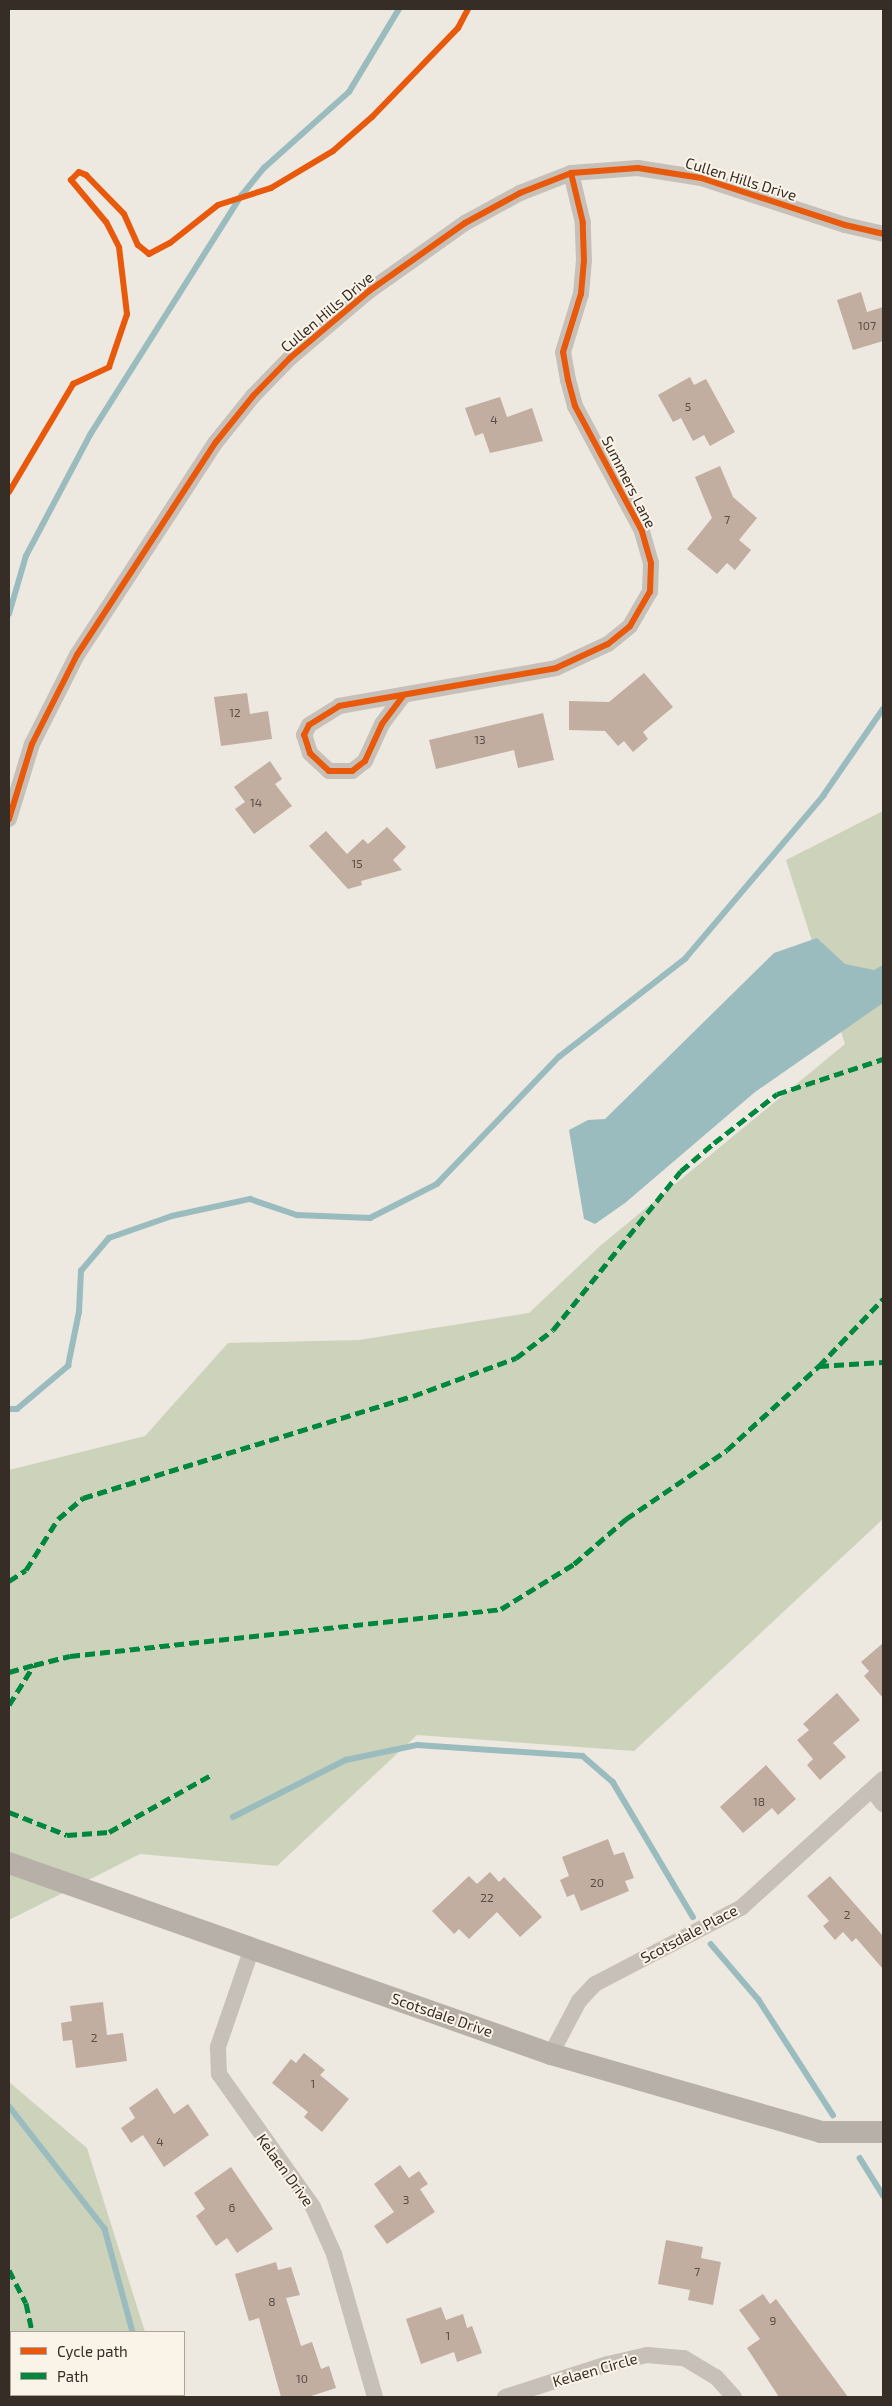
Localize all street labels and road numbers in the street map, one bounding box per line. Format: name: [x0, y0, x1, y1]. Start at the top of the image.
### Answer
street label: Cullen Hills Drive: [683, 154, 799, 204]
street label: Cullen Hills Drive: [277, 268, 377, 356]
street label: Summers Lane: [598, 433, 660, 531]
street label: Scotsdale Place: [638, 1901, 740, 1967]
street label: Scotsdale Drive: [389, 1989, 495, 2041]
street label: Kelaen Drive: [253, 2130, 317, 2210]
street label: Kelaen Circle: [550, 2349, 640, 2391]

